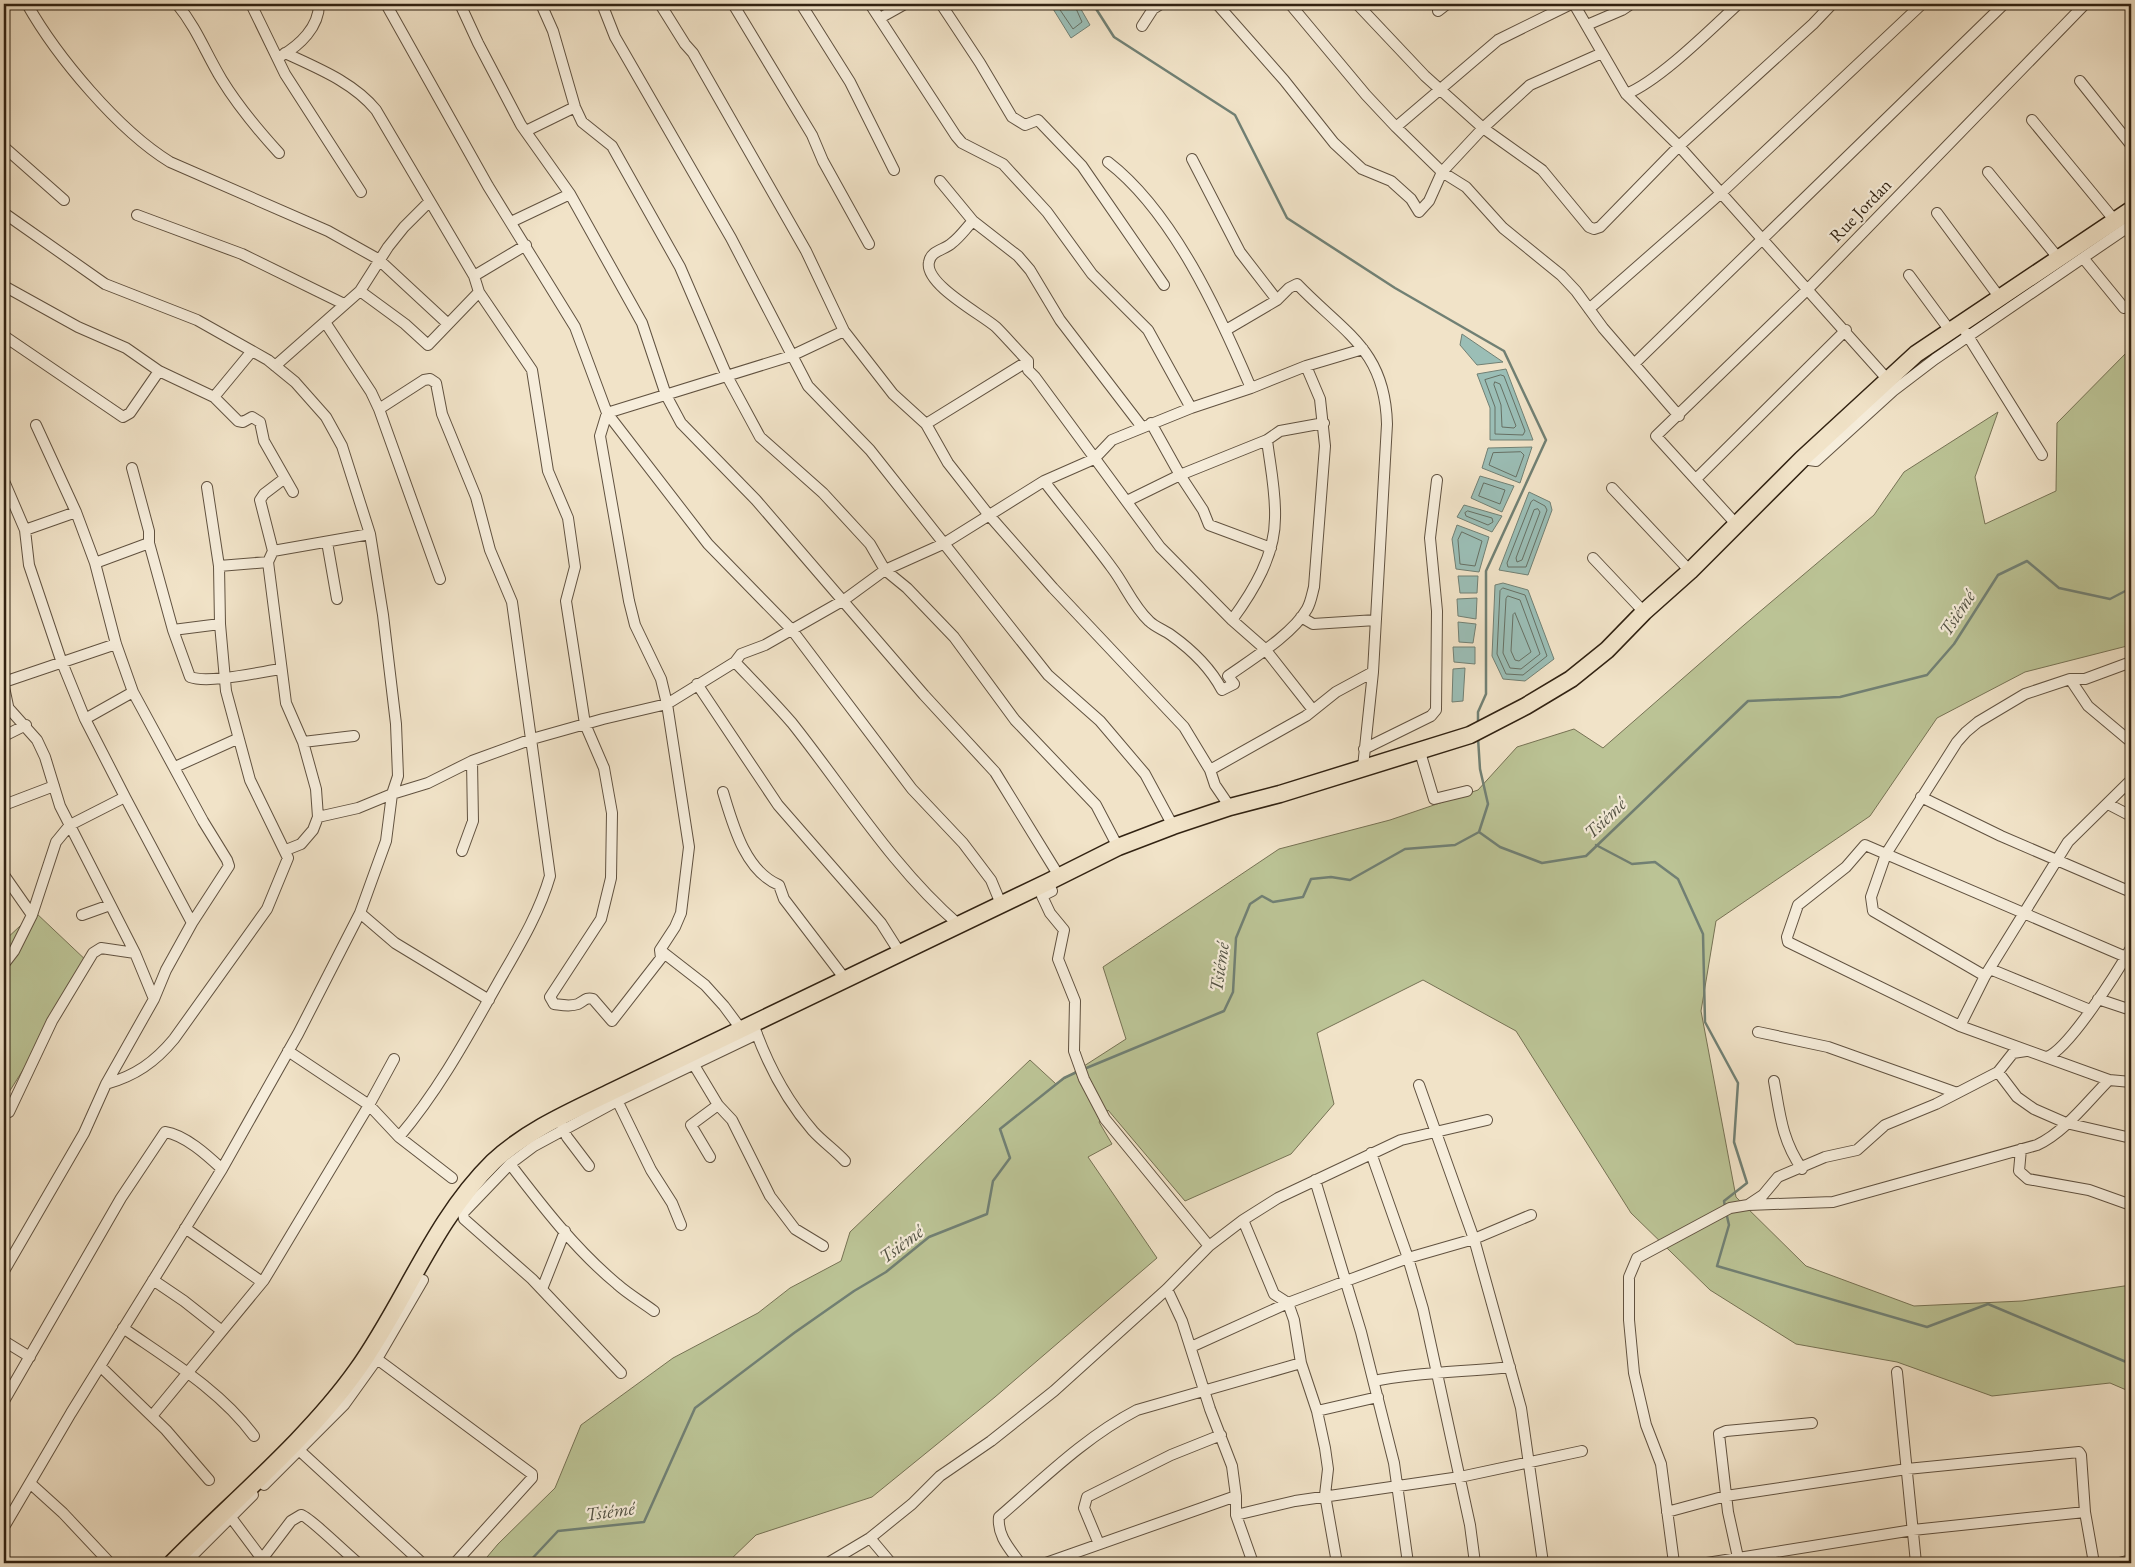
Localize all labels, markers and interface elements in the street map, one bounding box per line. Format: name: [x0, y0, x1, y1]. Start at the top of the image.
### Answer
street label: Rue Jordan: [1824, 173, 1896, 247]
water label: Tsiémé: [1933, 584, 1982, 641]
water label: Tsiémé: [1579, 791, 1633, 844]
water label: Tsiémé: [1203, 939, 1235, 993]
water label: Tsiémé: [874, 1218, 929, 1269]
water label: Tsiémé: [584, 1495, 638, 1527]

